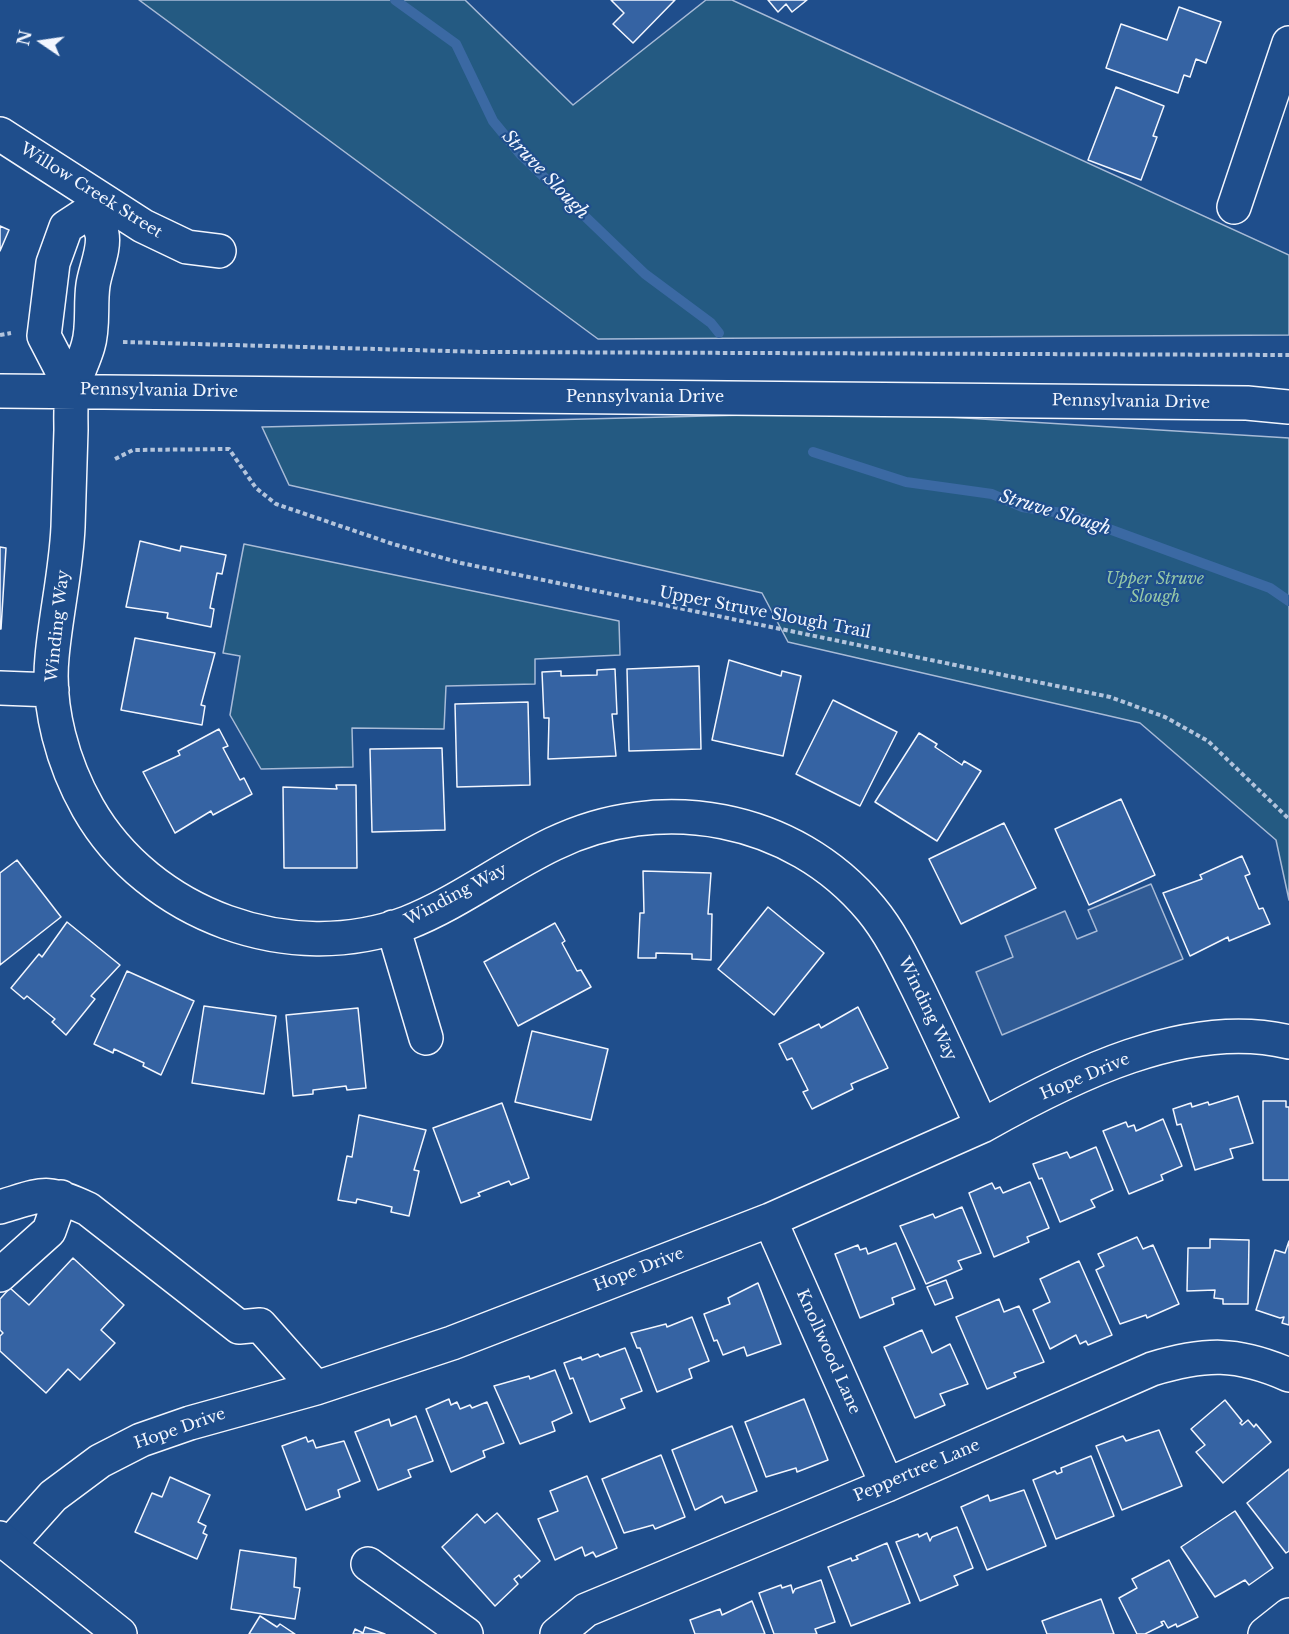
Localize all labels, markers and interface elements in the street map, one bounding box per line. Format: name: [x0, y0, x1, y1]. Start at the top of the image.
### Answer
north arrow: [12, 12, 72, 72]
text: N: [13, 28, 36, 48]
water label: Struve Slough: [497, 126, 593, 224]
street label: Willow Creek Street: [16, 139, 166, 243]
street label: Pennsylvania Drive: [80, 380, 238, 402]
street label: Pennsylvania Drive: [566, 387, 724, 407]
street label: Pennsylvania Drive: [1052, 391, 1210, 413]
water label: Struve Slough: [996, 486, 1114, 540]
street label: Winding Way: [43, 569, 73, 683]
park label: Upper Struve Slough: [1106, 569, 1204, 607]
street label: Upper Struve Slough Trail: [658, 583, 872, 643]
street label: Winding Way: [402, 860, 510, 930]
street label: Winding Way: [894, 954, 960, 1064]
street label: Hope Drive: [1037, 1050, 1133, 1104]
street label: Hope Drive: [591, 1244, 687, 1296]
street label: Knollwood Lane: [792, 1287, 864, 1417]
street label: Hope Drive: [132, 1404, 228, 1454]
street label: Peppertree Lane: [851, 1436, 983, 1506]

